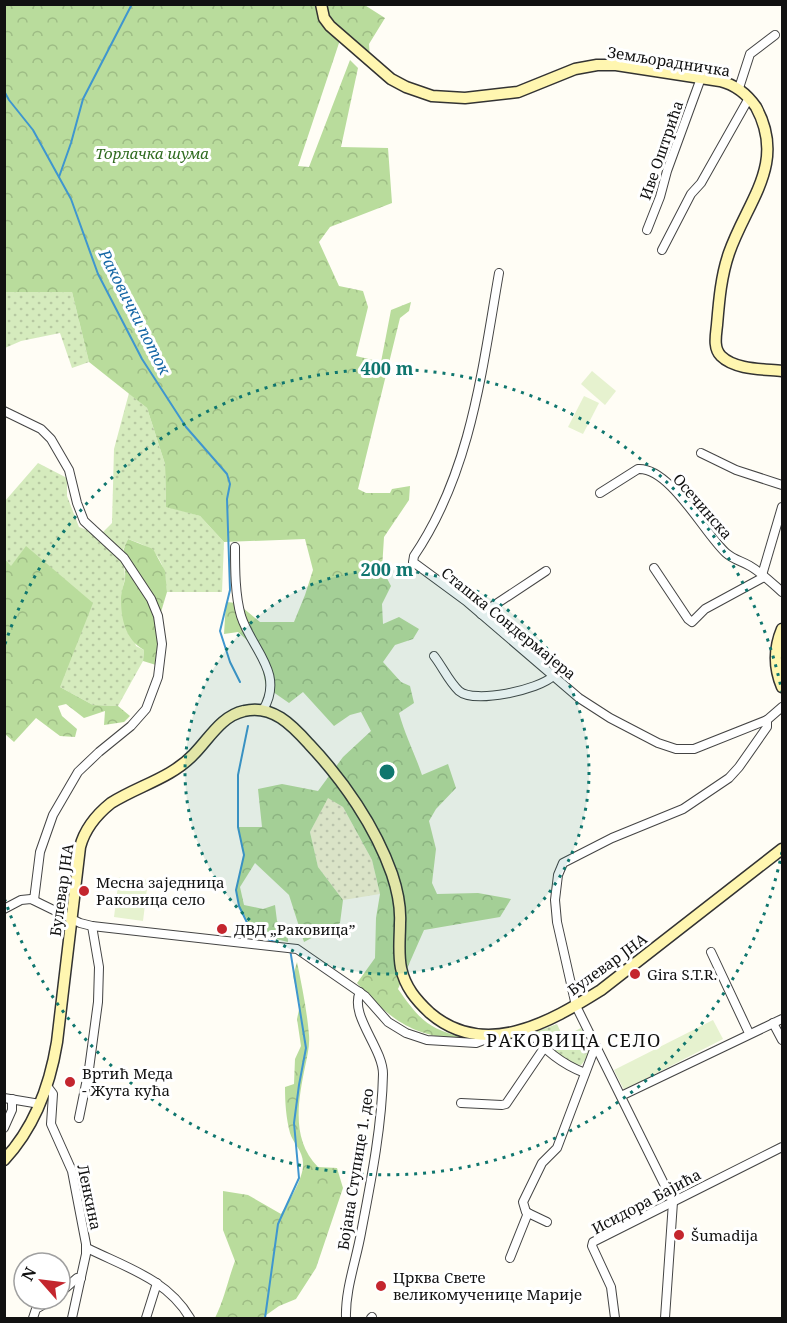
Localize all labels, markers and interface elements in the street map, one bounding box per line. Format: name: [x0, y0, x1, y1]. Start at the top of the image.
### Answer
street label: Земљорадничка: [606, 41, 732, 81]
street label: Иве Оштрића: [635, 98, 687, 202]
park label: Торлачка шума: [95, 143, 209, 163]
water label: Раковички поток: [93, 245, 176, 379]
text: 400 m: [361, 356, 414, 380]
street label: Осечинска: [669, 469, 737, 543]
text: 200 m: [361, 557, 414, 581]
street label: Сташка Сондермајера: [438, 562, 580, 684]
centre of rings: [377, 762, 397, 782]
street label: Булевар ЈНА: [45, 842, 77, 938]
place label: Месна заједница Раковица село: [96, 872, 225, 909]
marker: Месна заједница Раковица село: [77, 884, 91, 898]
place label: ДВД „Раковица”: [234, 919, 356, 939]
marker: ДВД „Раковица”: [215, 922, 229, 936]
street label: Булевар ЈНА: [563, 928, 651, 1000]
place label: Gira S.T.R.: [647, 964, 717, 984]
marker: Gira S.T.R.: [628, 967, 642, 981]
district label: РАКОВИЦА СЕЛО: [486, 1028, 662, 1052]
place label: Вртић Меда - Жута кућа: [82, 1063, 173, 1100]
marker: Вртић Меда - Жута кућа: [63, 1075, 77, 1089]
street label: Бојана Ступице 1. део: [332, 1087, 378, 1251]
street label: Ленкина: [73, 1162, 107, 1232]
street label: Исидора Бајића: [588, 1164, 704, 1238]
place label: Šumadija: [691, 1225, 758, 1245]
marker: Šumadija: [672, 1228, 686, 1242]
north arrow: [12, 1251, 72, 1311]
text: N: [16, 1263, 42, 1285]
place label: Црква Свете великомученице Марије: [393, 1267, 582, 1304]
marker: Црква Свете великомученице Марије: [374, 1279, 388, 1293]

